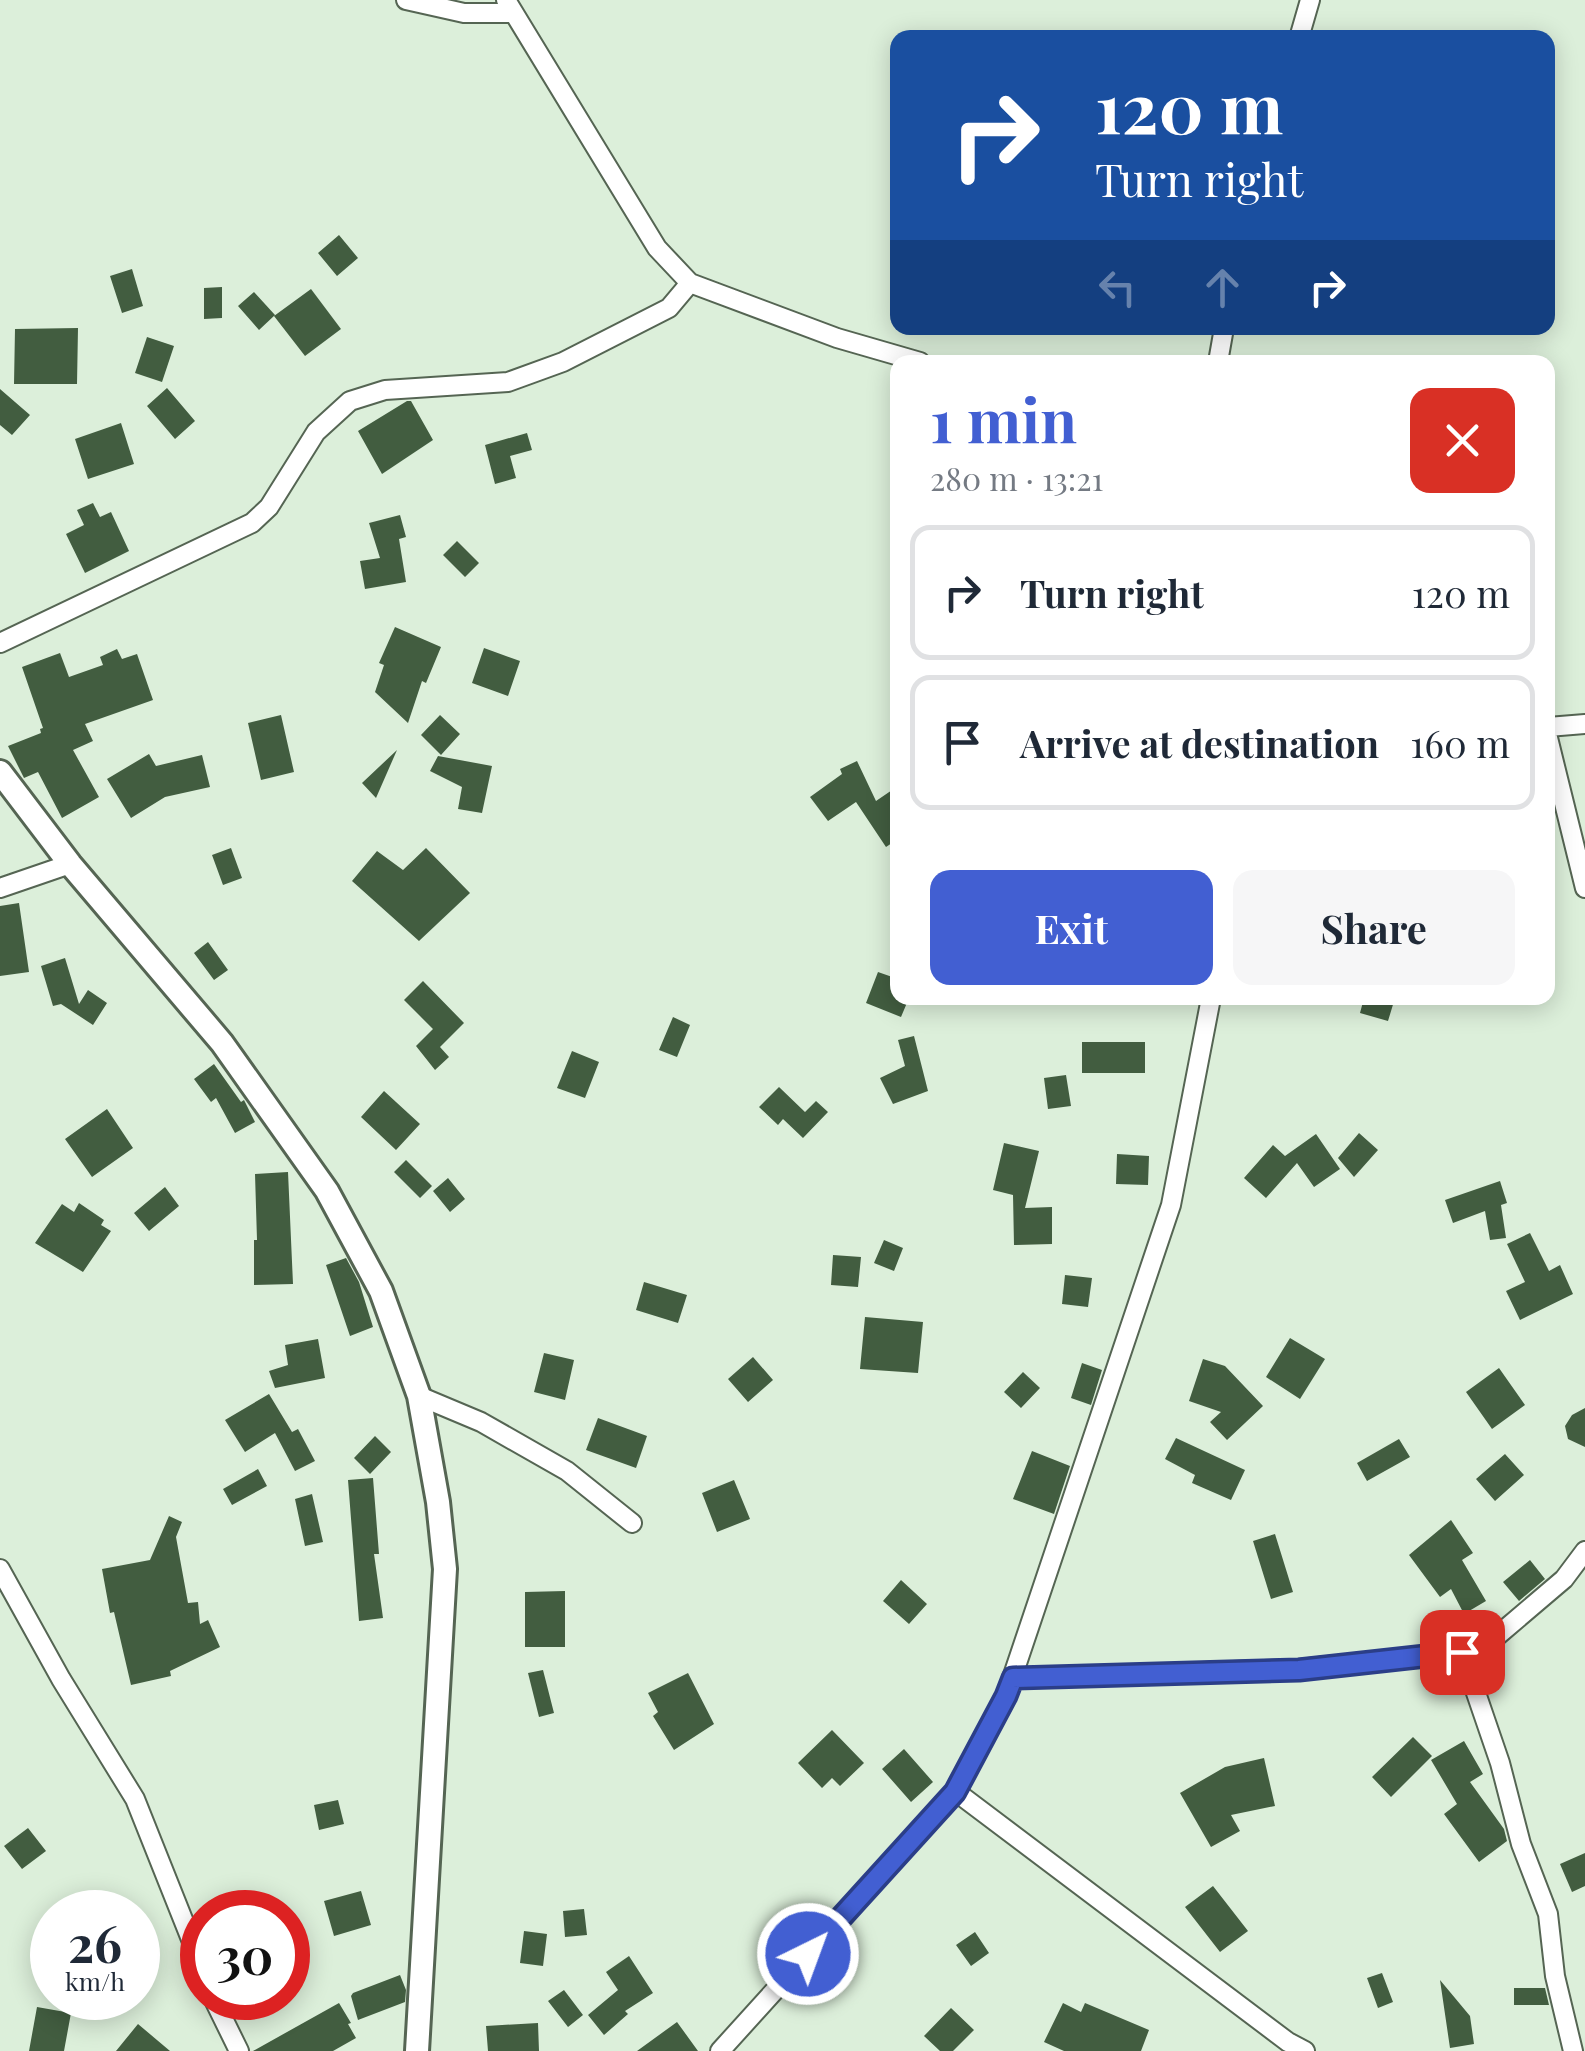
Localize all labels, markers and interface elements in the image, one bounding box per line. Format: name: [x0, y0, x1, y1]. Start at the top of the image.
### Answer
text: 120 m: [1095, 58, 1283, 152]
icon: right: [930, 70, 1060, 200]
text: Turn right: [1095, 148, 1303, 208]
icon: left: [1090, 260, 1145, 315]
icon: ahead: [1195, 260, 1250, 315]
icon: right: [1300, 260, 1355, 315]
text: 1 min: [930, 378, 1077, 458]
button: close: [1410, 388, 1515, 493]
text: 280 m · 13:21: [930, 456, 1103, 499]
icon: right: [935, 565, 990, 620]
text: Turn right: [1020, 567, 1204, 618]
text: 120 m: [1412, 567, 1510, 618]
icon: arrive: [935, 715, 990, 770]
text: Arrive at destination: [1020, 717, 1379, 768]
text: 160 m: [1410, 717, 1510, 768]
button: Exit: [930, 870, 1213, 985]
button: Share: [1233, 870, 1515, 985]
pin: [1420, 1610, 1505, 1695]
icon: arrive: [1435, 1625, 1490, 1680]
speed limit sign: 30: [180, 1890, 310, 2020]
position arrow: [756, 1902, 860, 2006]
text: 26: [68, 1909, 122, 1976]
text: km/h: [65, 1964, 125, 1997]

